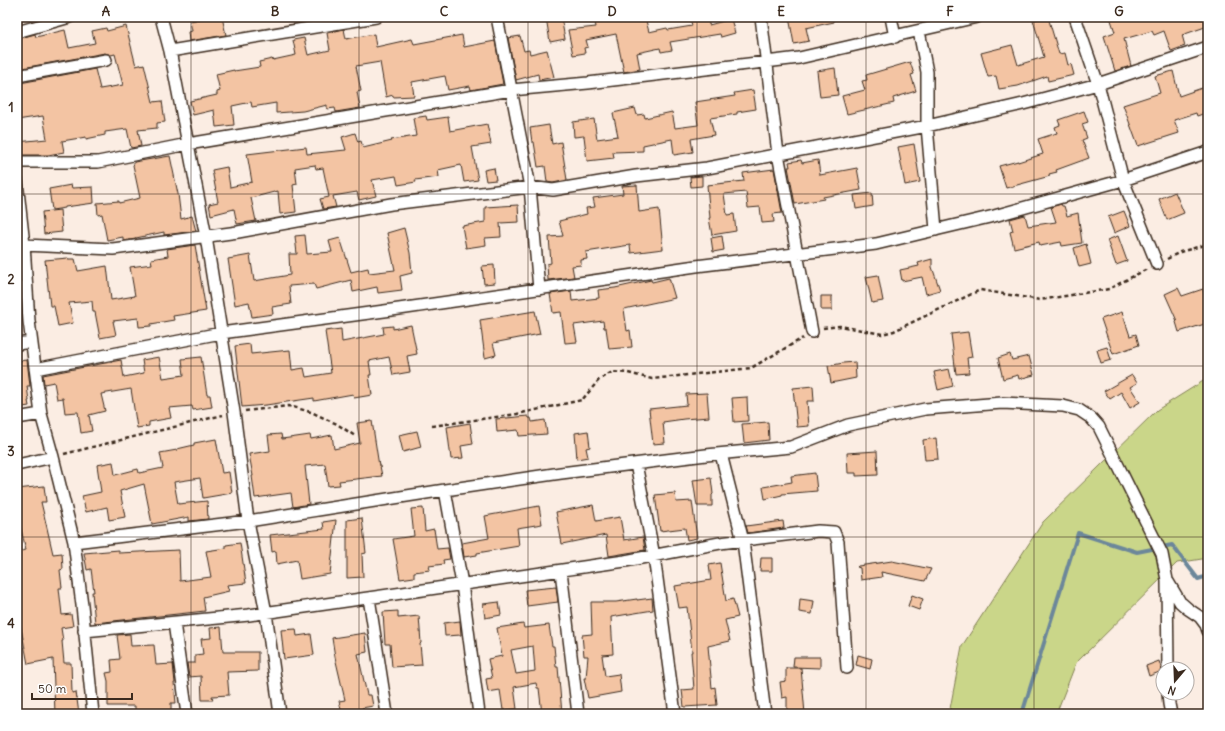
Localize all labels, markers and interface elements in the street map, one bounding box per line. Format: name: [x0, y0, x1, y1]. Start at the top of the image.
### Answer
text: A: [102, 3, 111, 20]
text: B: [271, 3, 280, 20]
text: C: [440, 3, 449, 20]
text: D: [607, 3, 617, 20]
text: E: [777, 3, 785, 20]
text: F: [946, 3, 954, 20]
text: G: [1114, 3, 1124, 20]
text: 1: [8, 99, 14, 116]
text: 2: [7, 271, 15, 288]
text: 3: [7, 443, 15, 460]
text: 4: [7, 615, 15, 632]
north arrow: [1155, 661, 1195, 701]
scale bar: [32, 675, 132, 701]
text: 50 m: [38, 681, 67, 696]
text: N: [1166, 683, 1178, 698]

